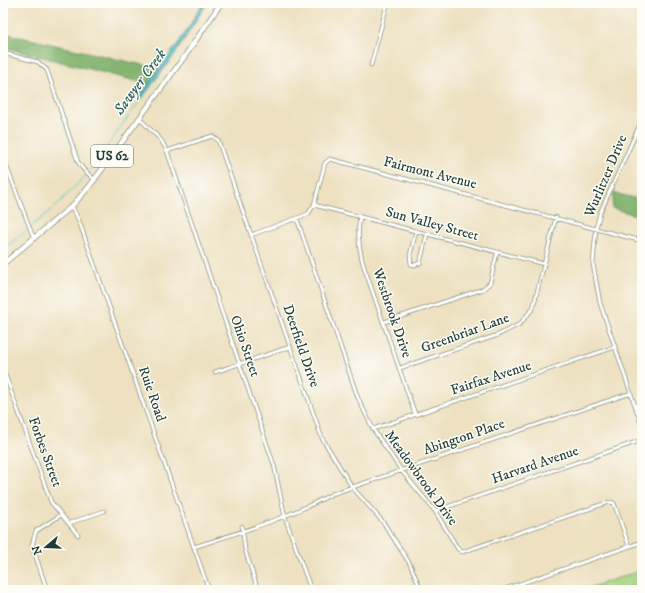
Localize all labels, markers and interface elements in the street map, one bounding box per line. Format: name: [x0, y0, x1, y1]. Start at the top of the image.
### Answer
water label: Sawyer Creek: [109, 45, 171, 120]
street label: Wurlitzer Drive: [580, 132, 631, 221]
road number: US 62: [91, 145, 133, 167]
street label: Fairmont Avenue: [382, 153, 479, 193]
street label: Sun Valley Street: [384, 203, 481, 245]
street label: Westbrook Drive: [368, 265, 416, 360]
street label: Deerfield Drive: [278, 302, 324, 390]
street label: Greenbriar Lane: [418, 309, 512, 357]
street label: Ohio Street: [226, 313, 264, 380]
street label: Fairfax Avenue: [448, 356, 534, 399]
street label: Ruie Road: [134, 364, 170, 424]
street label: Forbes Street: [24, 415, 66, 490]
street label: Abington Place: [421, 415, 507, 459]
street label: Meadowbrook Drive: [380, 427, 462, 529]
street label: Harvard Avenue: [489, 442, 581, 488]
north arrow: [26, 527, 66, 567]
text: N: [29, 543, 46, 556]

